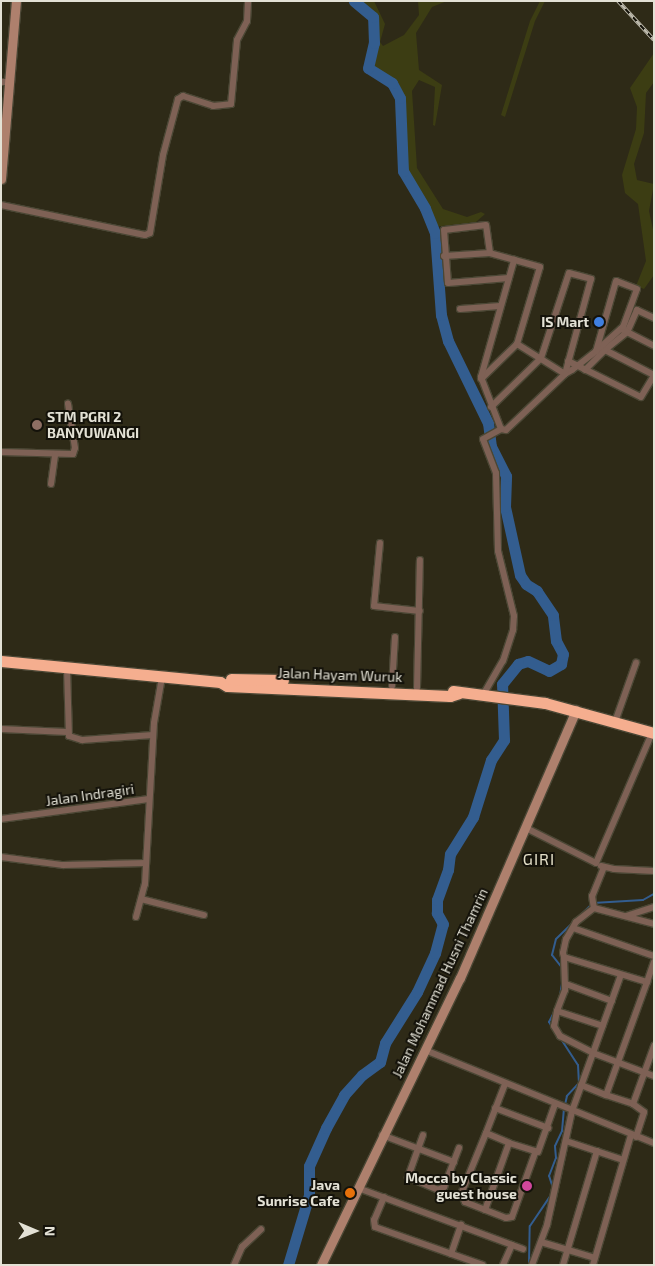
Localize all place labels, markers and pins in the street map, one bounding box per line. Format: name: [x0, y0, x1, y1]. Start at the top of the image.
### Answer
place label: IS Mart: [541, 314, 589, 330]
marker: IS Mart: [593, 316, 605, 328]
place label: STM PGRI 2 BANYUWANGI: [47, 409, 139, 442]
marker: STM PGRI 2 BANYUWANGI: [31, 419, 43, 431]
place label: Mocca by Classic guest house: [405, 1170, 517, 1202]
place label: Java Sunrise Cafe: [257, 1177, 340, 1210]
marker: Mocca by Classic guest house: [521, 1180, 533, 1192]
marker: Java Sunrise Cafe: [344, 1187, 356, 1199]

